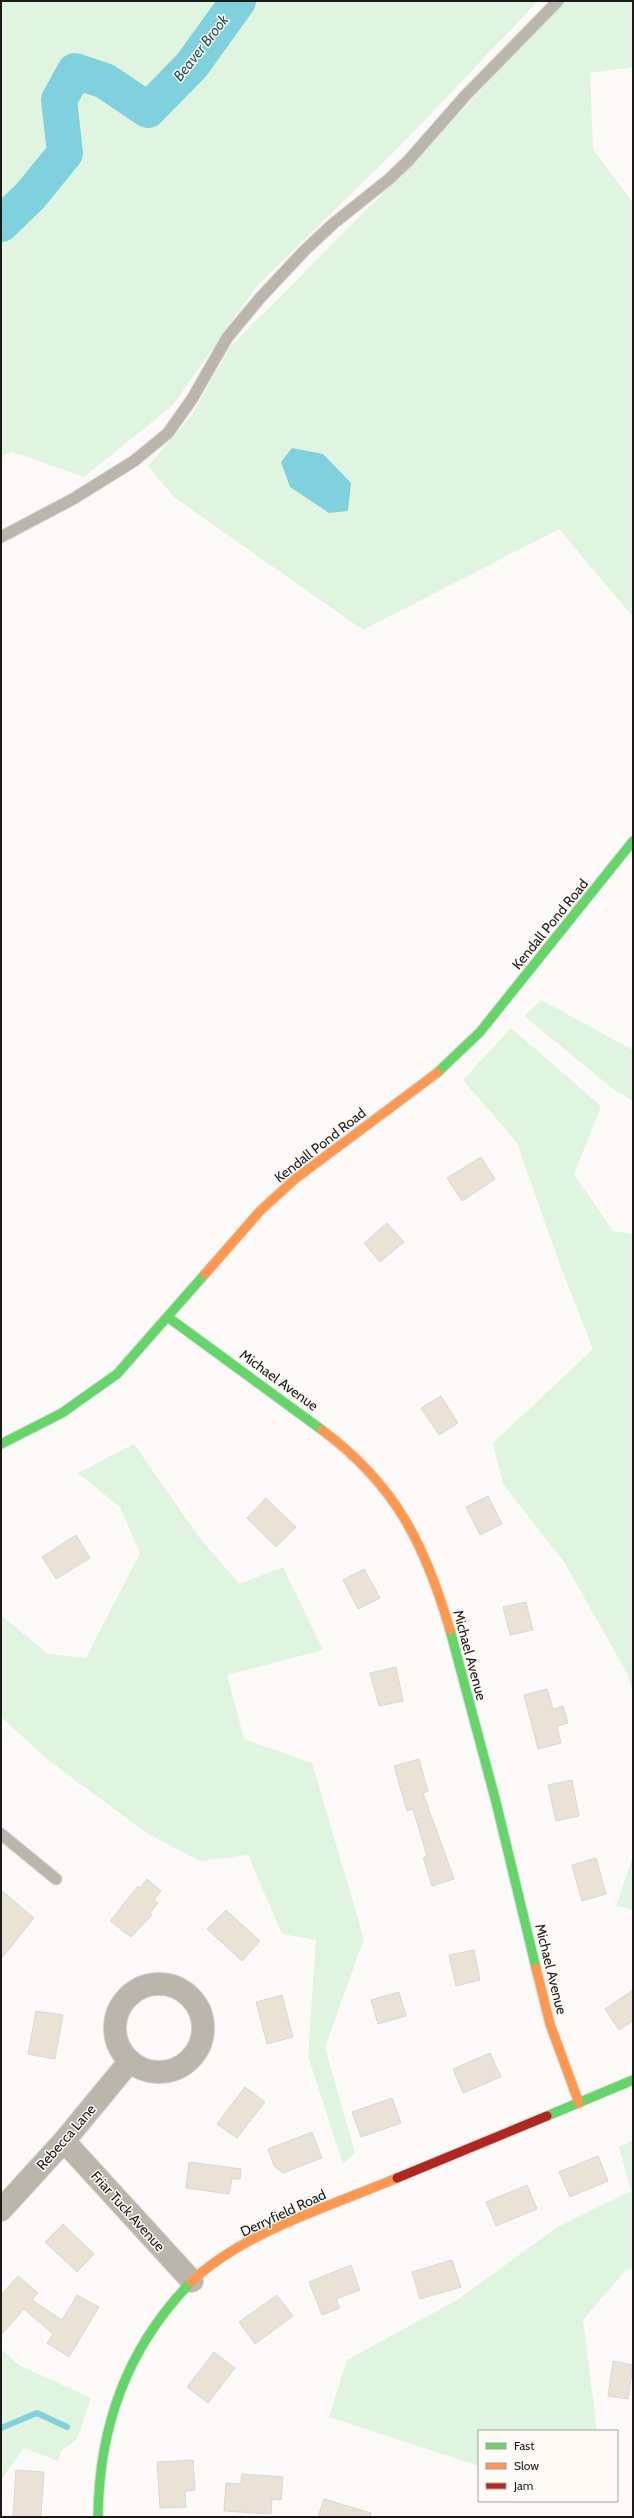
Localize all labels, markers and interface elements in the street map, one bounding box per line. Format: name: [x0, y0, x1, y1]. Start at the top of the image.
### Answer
water label: Beaver Brook: [170, 11, 233, 85]
street label: Kendall Pond Road: [508, 875, 592, 973]
street label: Kendall Pond Road: [271, 1104, 369, 1186]
street label: Michael Avenue: [236, 1345, 322, 1415]
street label: Michael Avenue: [449, 1608, 491, 1702]
street label: Michael Avenue: [531, 1922, 571, 2016]
street label: Rebecca Lane: [32, 2100, 100, 2174]
street label: Friar Tuck Avenue: [87, 2167, 169, 2255]
street label: Derryfield Road: [237, 2185, 329, 2241]
legend: [478, 2430, 618, 2502]
text: Fast: [514, 2438, 534, 2453]
text: Slow: [514, 2458, 539, 2473]
text: Jam: [513, 2478, 533, 2493]

